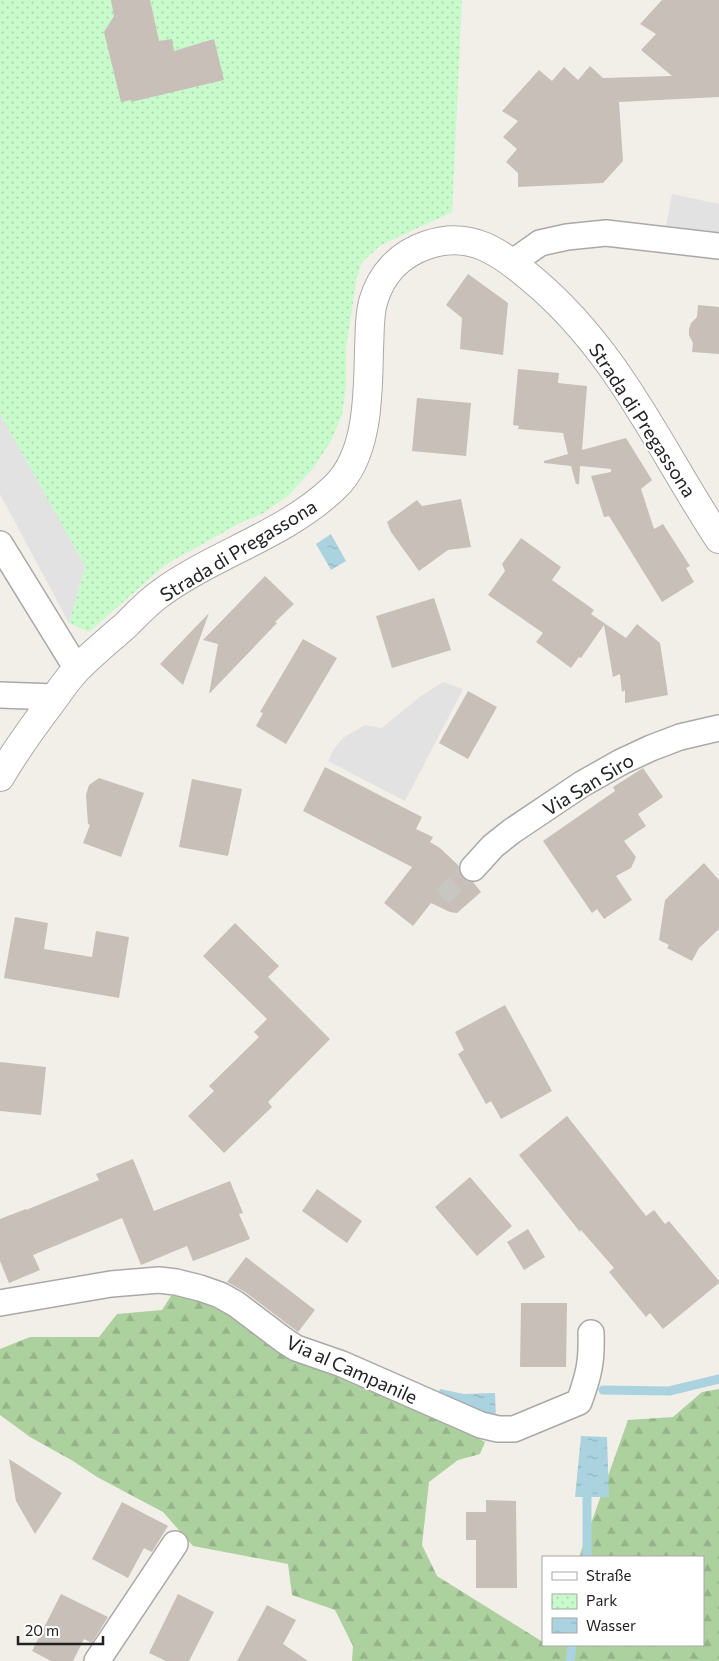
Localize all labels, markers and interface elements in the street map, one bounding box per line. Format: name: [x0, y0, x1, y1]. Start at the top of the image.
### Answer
street label: Strada di Pregassona: [585, 339, 701, 501]
street label: Strada di Pregassona: [155, 494, 321, 606]
street label: Via San Siro: [538, 748, 638, 820]
street label: Via al Campanile: [283, 1330, 421, 1408]
legend: [542, 1556, 704, 1646]
text: Straße: [586, 1566, 632, 1584]
text: Park: [586, 1591, 617, 1609]
scale bar: [18, 1614, 102, 1646]
text: Wasser: [586, 1616, 636, 1634]
text: 20 m: [25, 1621, 59, 1639]

